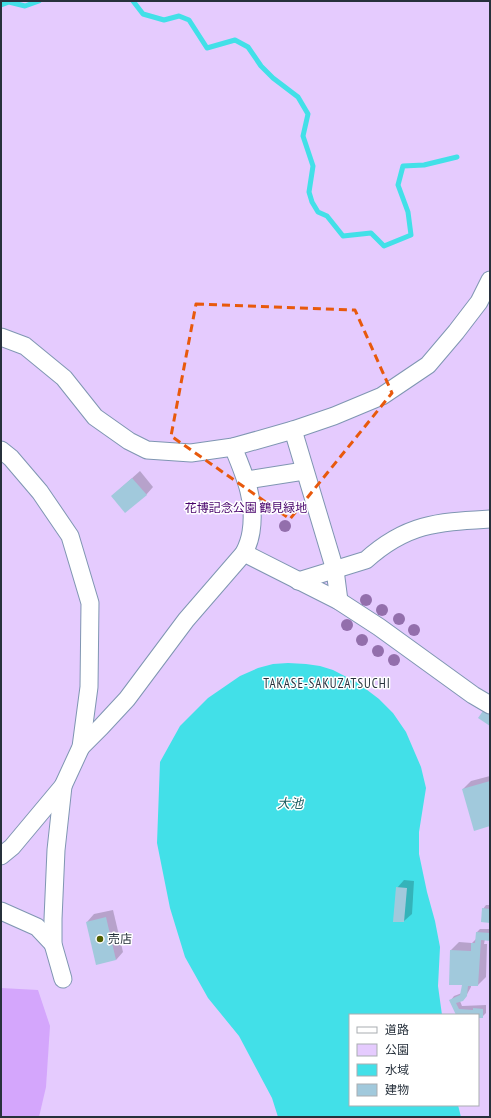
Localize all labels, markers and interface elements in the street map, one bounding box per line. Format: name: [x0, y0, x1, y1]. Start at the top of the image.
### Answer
park label: 花博記念公園 鶴見緑地: [185, 500, 307, 515]
district label: TAKASE-SAKUZATSUCHI: [263, 675, 391, 692]
water label: 大池: [277, 795, 305, 812]
place label: 売店: [108, 931, 132, 946]
marker: 売店: [95, 934, 105, 944]
legend: [349, 1014, 479, 1106]
text: 道路: [385, 1022, 409, 1037]
text: 公園: [385, 1042, 409, 1057]
text: 水域: [385, 1062, 409, 1077]
text: 建物: [385, 1082, 409, 1097]

